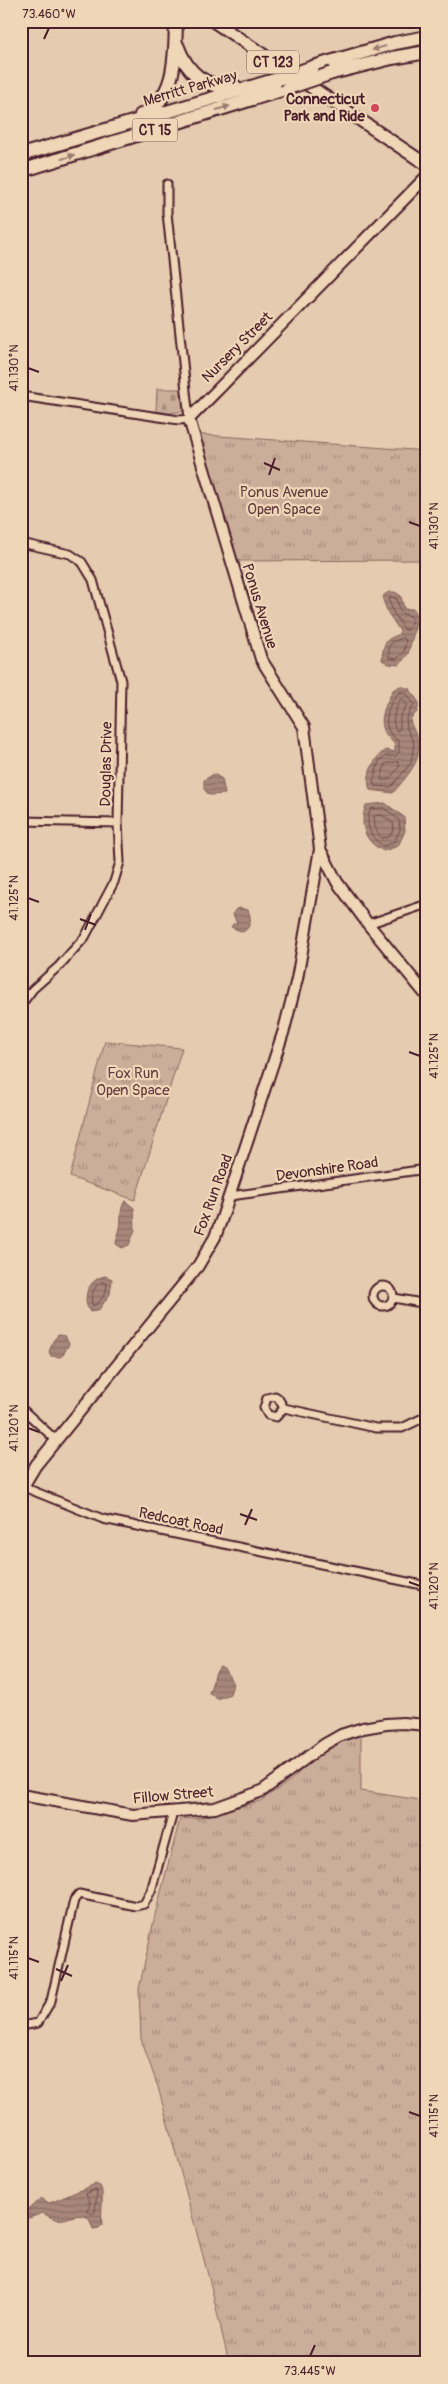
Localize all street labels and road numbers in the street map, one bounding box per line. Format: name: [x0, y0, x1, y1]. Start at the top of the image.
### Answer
road number: CT 123: [247, 51, 299, 74]
street label: Merritt Parkway: [141, 66, 240, 111]
road number: CT 15: [132, 118, 178, 142]
street label: Nursery Street: [198, 307, 278, 387]
street label: Ponus Avenue: [238, 561, 282, 652]
street label: Douglas Drive: [96, 721, 117, 807]
street label: Fox Run Road: [190, 1152, 237, 1239]
street label: Devonshire Road: [275, 1153, 379, 1186]
street label: Redcoat Road: [137, 1503, 225, 1540]
street label: Fillow Street: [132, 1782, 215, 1808]

